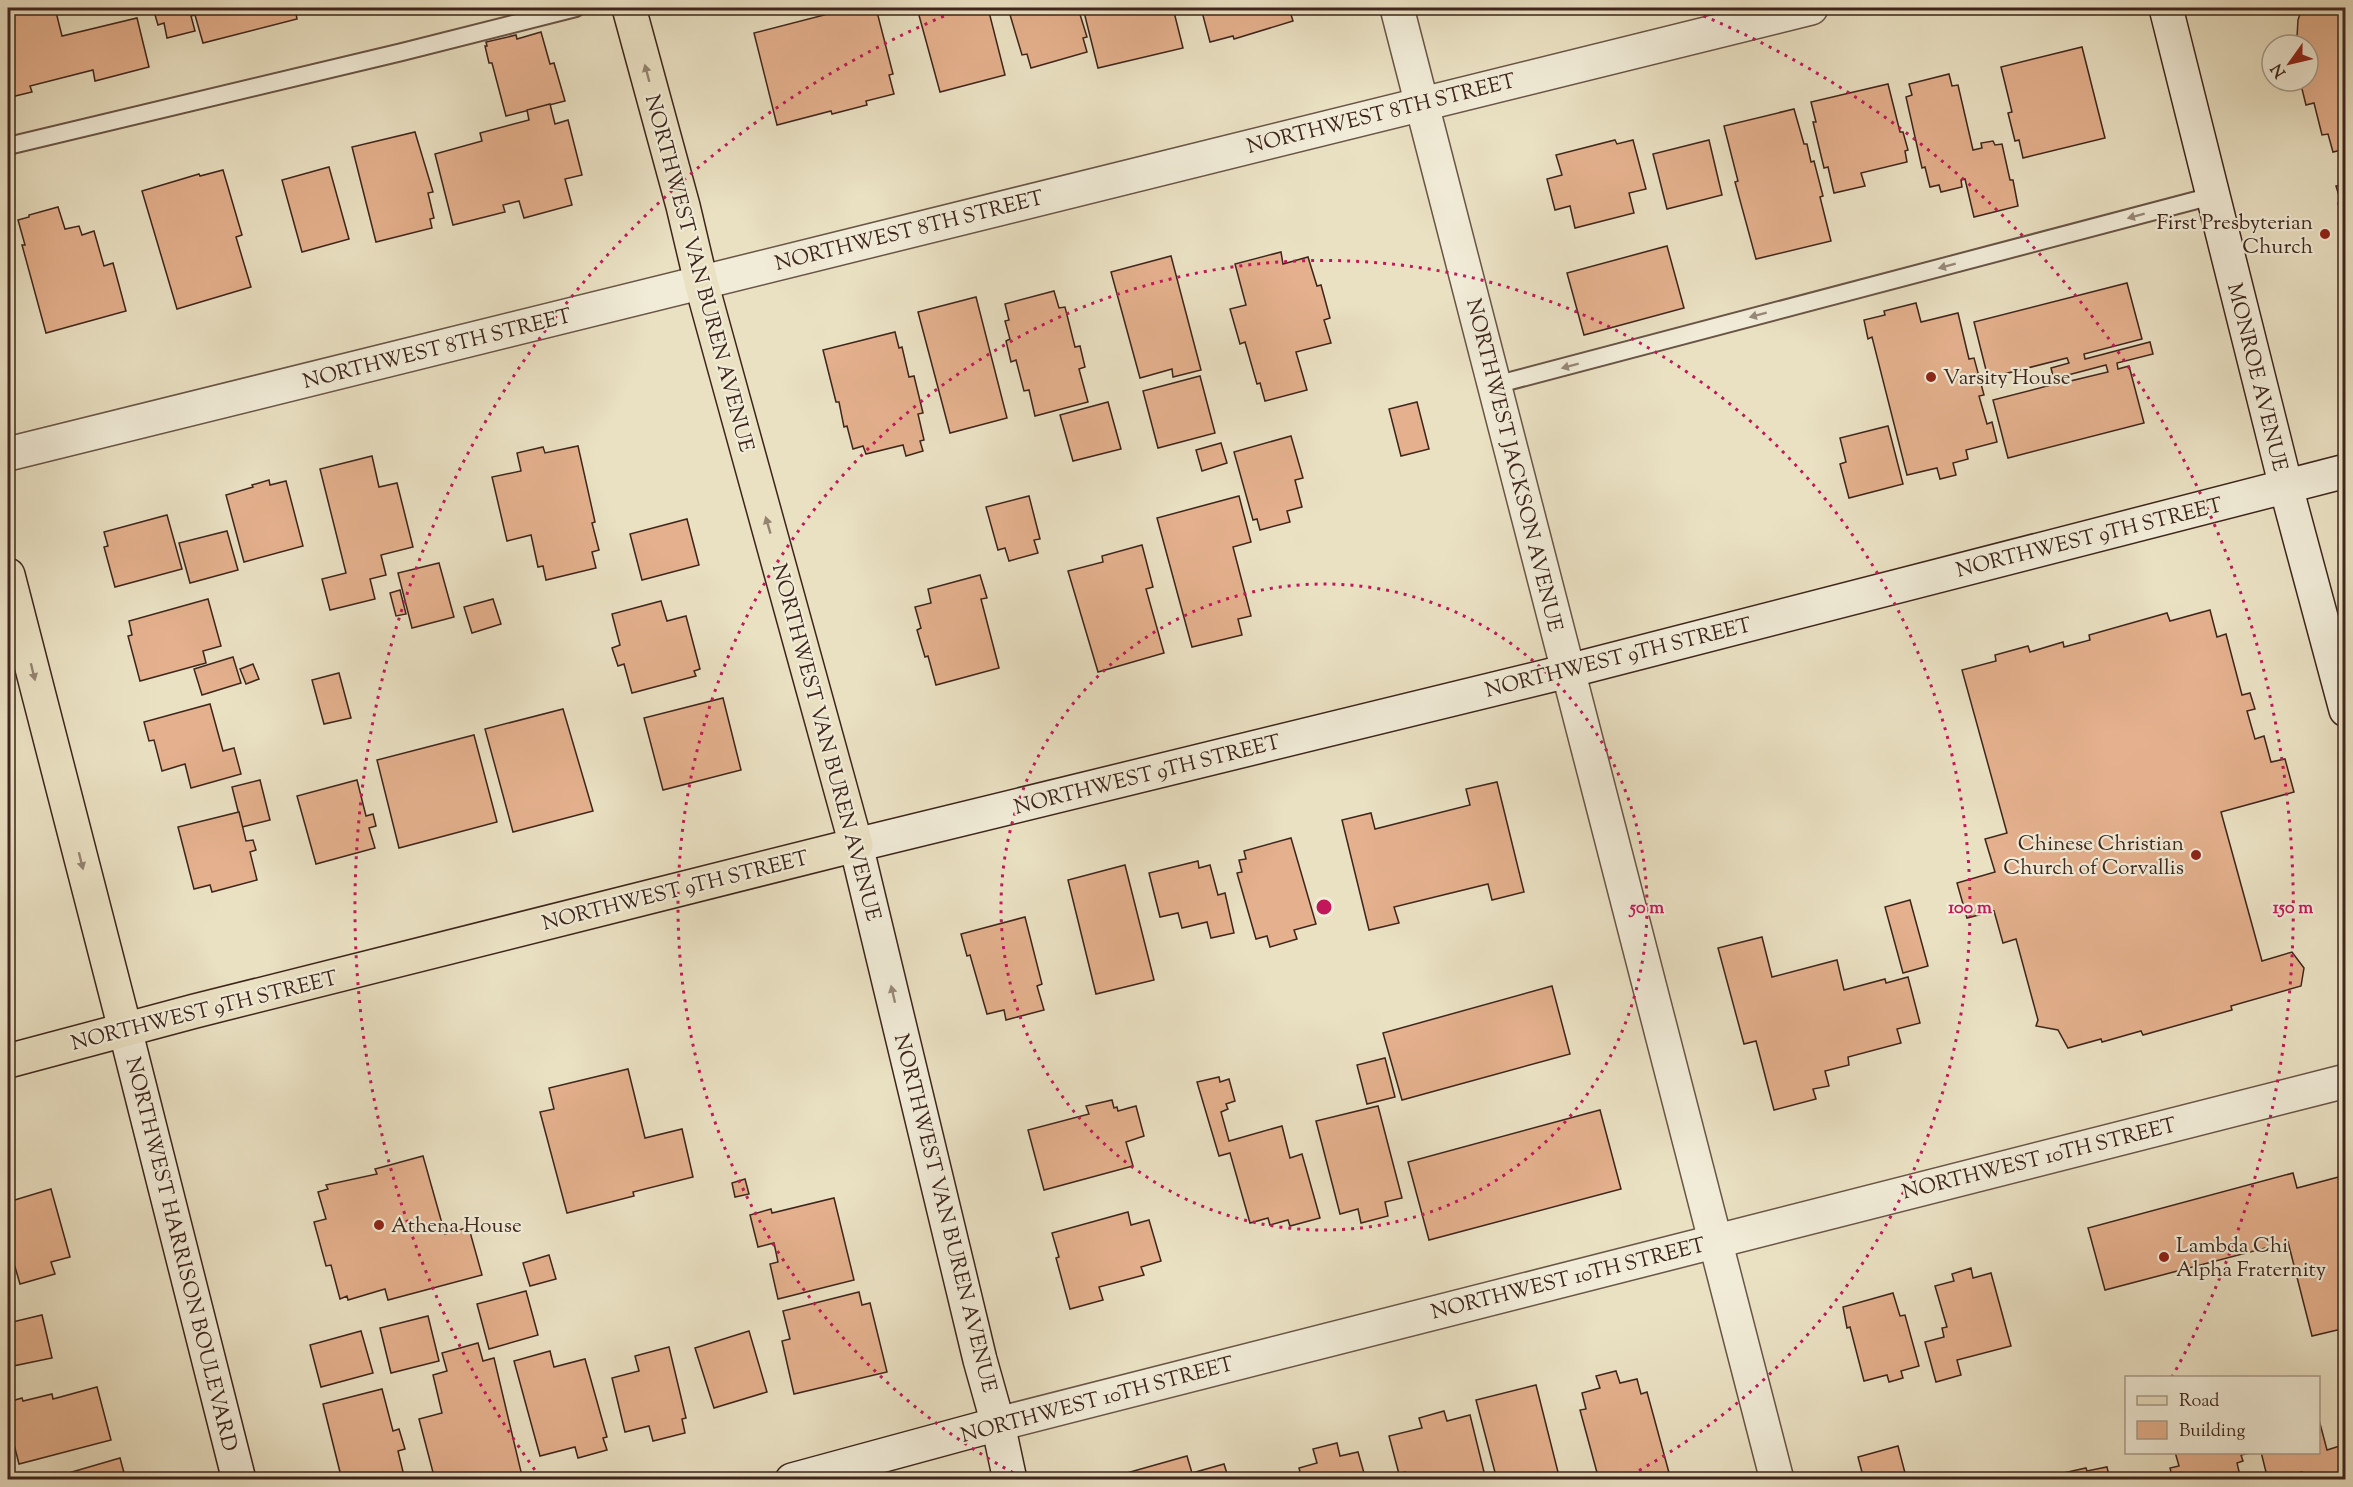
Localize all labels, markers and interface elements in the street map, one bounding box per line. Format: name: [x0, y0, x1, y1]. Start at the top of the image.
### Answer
north arrow: [2260, 33, 2320, 93]
text: N: [2266, 58, 2293, 82]
one-way arrow: [642, 64, 651, 82]
street label: NORTHWEST 8TH STREET: [1244, 67, 1519, 163]
street label: NORTHWEST VAN BUREN AVENUE: [636, 91, 760, 456]
street label: NORTHWEST 8TH STREET: [772, 184, 1047, 280]
place label: First Presbyterian Church: [2157, 209, 2313, 263]
one-way arrow: [2126, 212, 2144, 221]
marker: First Presbyterian Church: [2318, 227, 2332, 241]
one-way arrow: [1938, 261, 1956, 271]
street label: MONROE AVENUE: [2218, 280, 2294, 475]
street label: NORTHWEST JACKSON AVENUE: [1457, 296, 1569, 636]
street label: NORTHWEST 8TH STREET: [300, 302, 575, 398]
one-way arrow: [1749, 311, 1768, 321]
one-way arrow: [1561, 361, 1579, 371]
place label: Varsity House: [1943, 364, 2070, 394]
marker: Varsity House: [1924, 370, 1938, 384]
street label: NORTHWEST 9TH STREET: [1953, 491, 2226, 587]
one-way arrow: [763, 516, 772, 534]
street label: NORTHWEST VAN BUREN AVENUE: [763, 560, 887, 925]
street label: NORTHWEST 9TH STREET: [1482, 611, 1755, 707]
one-way arrow: [28, 663, 38, 681]
street label: NORTHWEST 9TH STREET: [1011, 728, 1284, 824]
place label: Chinese Christian Church of Corvallis: [2003, 830, 2184, 884]
street label: NORTHWEST 9TH STREET: [539, 844, 812, 940]
marker: Chinese Christian Church of Corvallis: [2189, 848, 2203, 862]
one-way arrow: [77, 852, 87, 870]
text: 50 m: [1628, 896, 1664, 922]
text: 100 m: [1948, 896, 1992, 922]
text: 150 m: [2273, 896, 2313, 922]
centre of rings: [1314, 897, 1334, 917]
street label: NORTHWEST 9TH STREET: [68, 964, 341, 1060]
one-way arrow: [887, 985, 897, 1003]
street label: NORTHWEST VAN BUREN AVENUE: [885, 1031, 1003, 1396]
street label: NORTHWEST HARRISON BOULEVARD: [116, 1054, 244, 1455]
street label: NORTHWEST 10TH STREET: [1899, 1111, 2180, 1209]
place label: Athena House: [391, 1212, 522, 1242]
marker: Athena House: [372, 1218, 386, 1232]
street label: NORTHWEST 10TH STREET: [1428, 1231, 1709, 1329]
place label: Lambda Chi Alpha Fraternity: [2176, 1232, 2327, 1286]
marker: Lambda Chi Alpha Fraternity: [2157, 1250, 2171, 1264]
street label: NORTHWEST 10TH STREET: [958, 1350, 1238, 1452]
legend: [2125, 1376, 2320, 1454]
text: Road: [2179, 1389, 2219, 1415]
text: Building: [2179, 1419, 2245, 1445]

